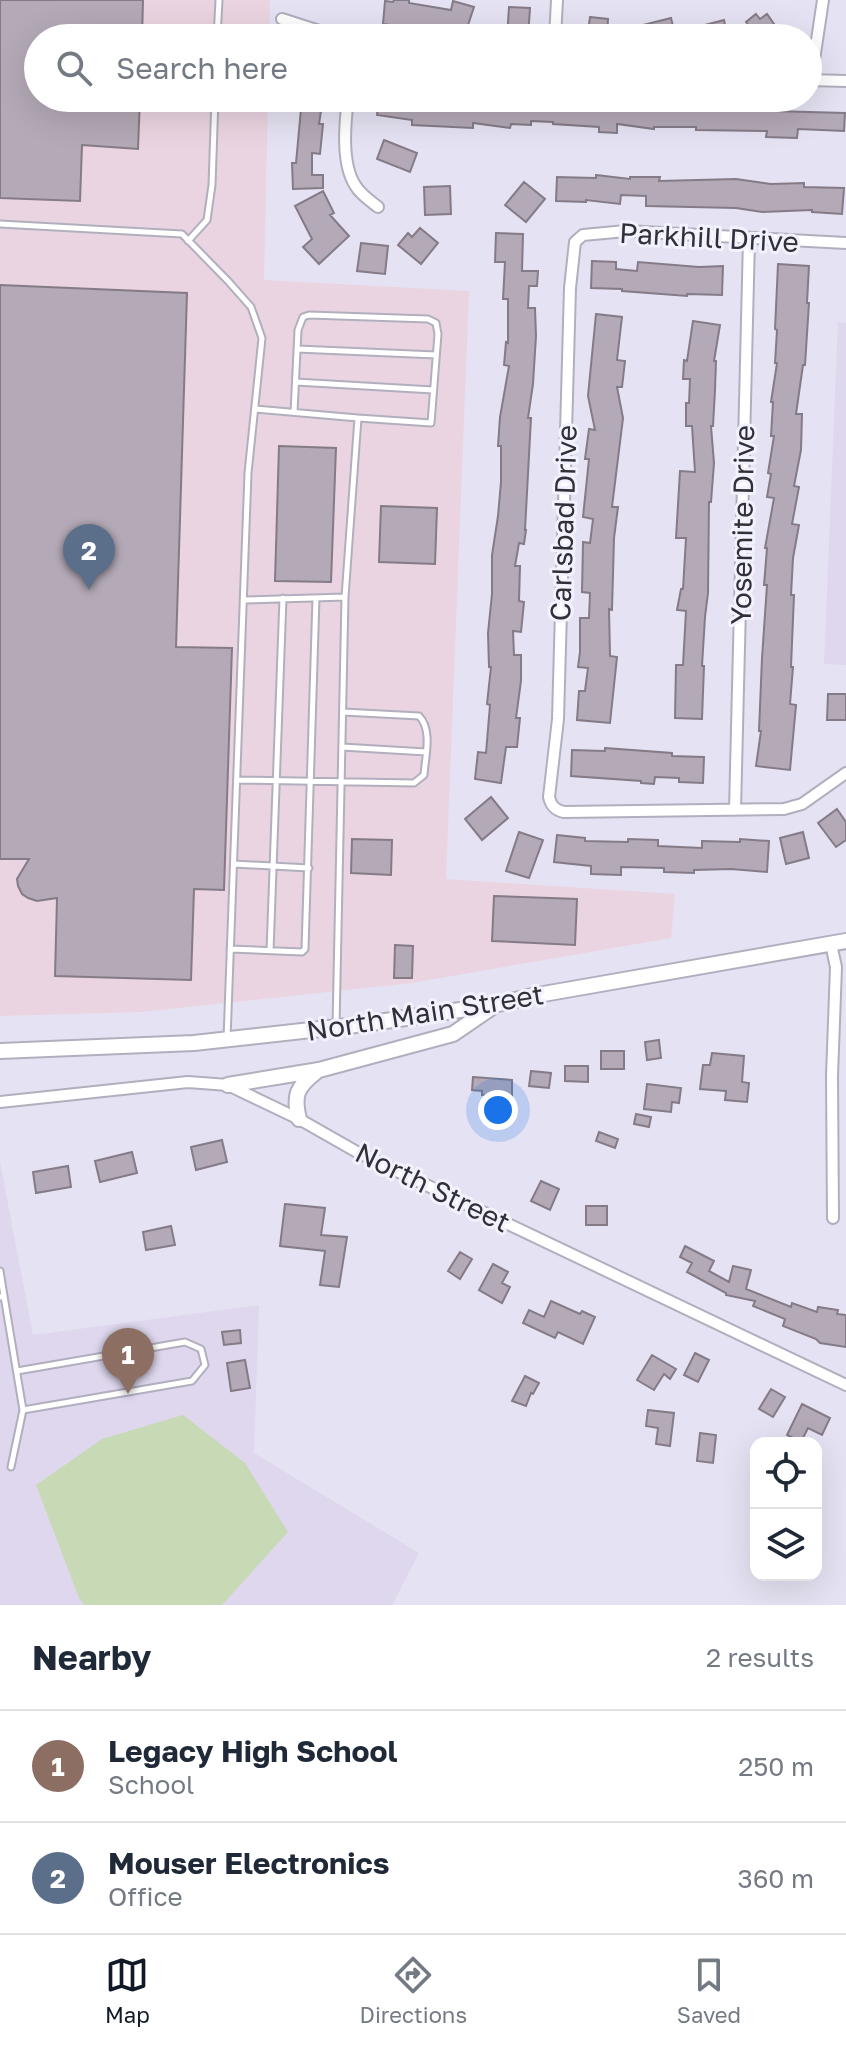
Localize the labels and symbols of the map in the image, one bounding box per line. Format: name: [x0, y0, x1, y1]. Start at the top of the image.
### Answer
street label: Parkhill Drive: [618, 216, 800, 258]
street label: Carlsbad Drive: [543, 424, 583, 622]
street label: Yosemite Drive: [724, 425, 760, 625]
pin: 2: [63, 524, 115, 590]
street label: North Main Street: [304, 977, 546, 1047]
your location: [478, 1090, 518, 1130]
street label: North Street: [350, 1135, 516, 1239]
pin: 1: [102, 1328, 154, 1394]

